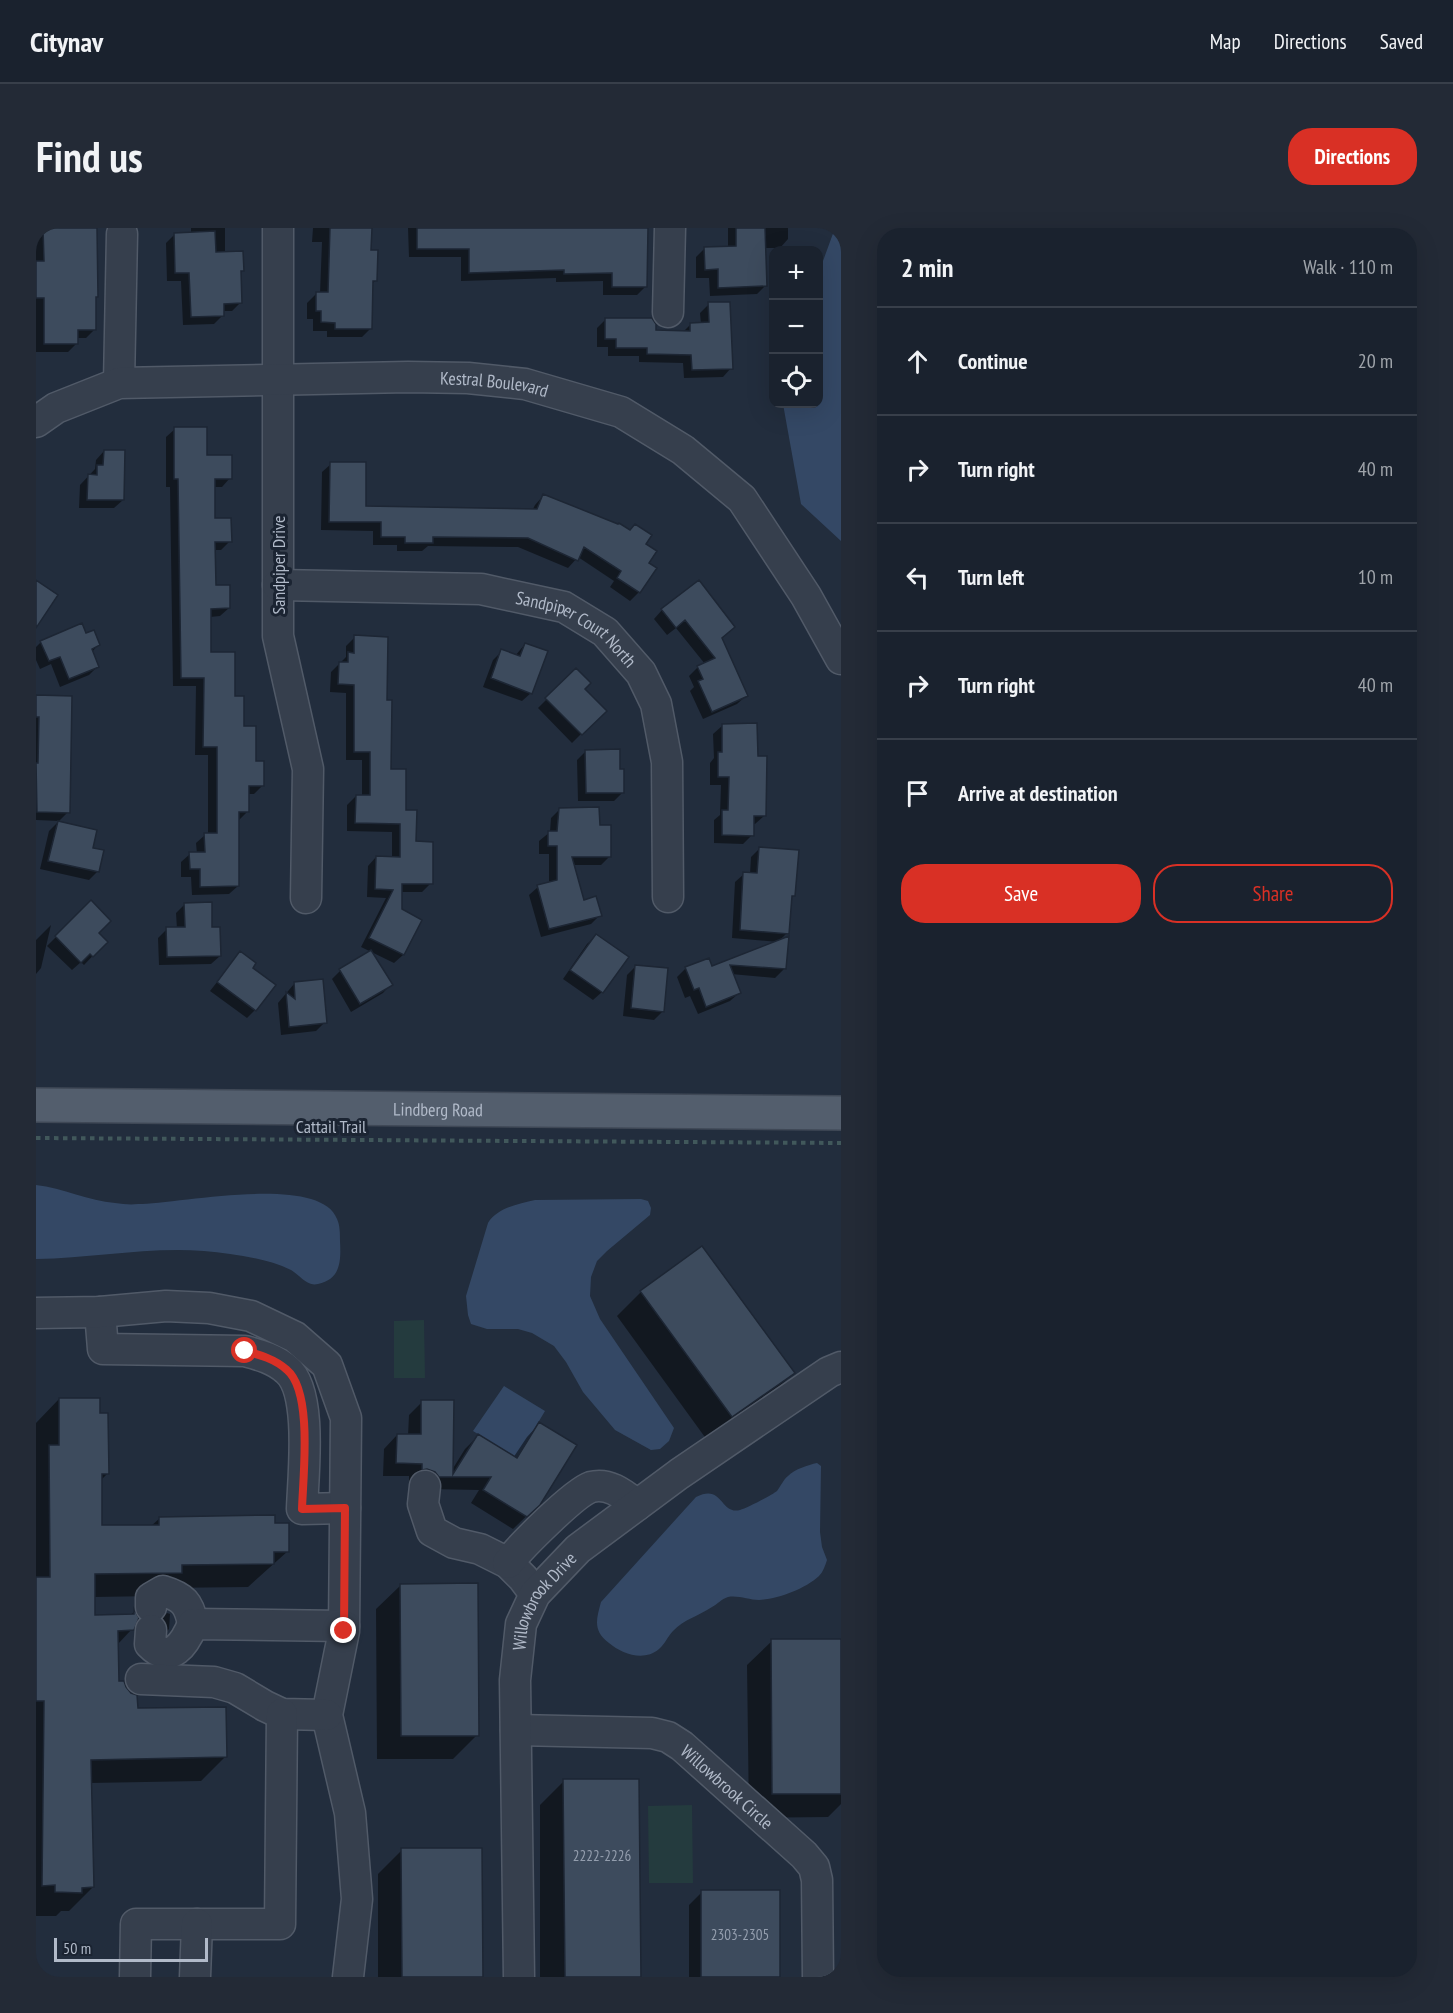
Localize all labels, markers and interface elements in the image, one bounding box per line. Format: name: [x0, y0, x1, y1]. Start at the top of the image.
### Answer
text: Citynav: [30, 23, 103, 60]
text: Map: [1210, 28, 1241, 55]
text: Directions: [1274, 28, 1347, 55]
text: Saved: [1380, 28, 1423, 55]
button: Directions: [1288, 128, 1417, 185]
text: Find us: [36, 129, 143, 184]
map controls: [769, 246, 823, 408]
button: +: [769, 246, 823, 300]
text: 2 min: [901, 251, 954, 284]
text: Walk · 110 m: [1303, 254, 1393, 280]
button: −: [769, 300, 823, 354]
icon: ahead: [901, 345, 934, 378]
text: Continue: [958, 347, 1028, 375]
text: 20 m: [1358, 348, 1393, 374]
button: locate: [769, 354, 823, 408]
street label: Kestral Boulevard: [440, 366, 551, 402]
icon: right: [901, 453, 934, 486]
text: Turn right: [958, 455, 1035, 483]
text: 40 m: [1358, 456, 1393, 482]
street label: Sandpiper Drive: [267, 515, 290, 615]
icon: left: [901, 561, 934, 594]
text: Turn left: [958, 563, 1024, 591]
text: 10 m: [1358, 564, 1393, 590]
street label: Sandpiper Court North: [514, 585, 642, 672]
icon: right: [901, 669, 934, 702]
text: Turn right: [958, 671, 1035, 699]
text: 40 m: [1358, 672, 1393, 698]
icon: arrive: [901, 777, 934, 810]
text: Arrive at destination: [958, 779, 1118, 807]
button: Save: [901, 864, 1141, 923]
button: Share: [1153, 864, 1393, 923]
street label: Lindberg Road: [393, 1097, 483, 1121]
street label: Cattail Trail: [296, 1115, 367, 1138]
route start: [231, 1337, 257, 1363]
street label: Willowbrook Drive: [507, 1547, 581, 1651]
route end: [330, 1617, 356, 1643]
street label: Willowbrook Circle: [676, 1739, 778, 1834]
house number: 2222-2226: [573, 1846, 631, 1865]
house number: 2303-2305: [711, 1925, 769, 1944]
scale bar: [54, 1935, 208, 1962]
text: 50 m: [63, 1938, 91, 1958]

